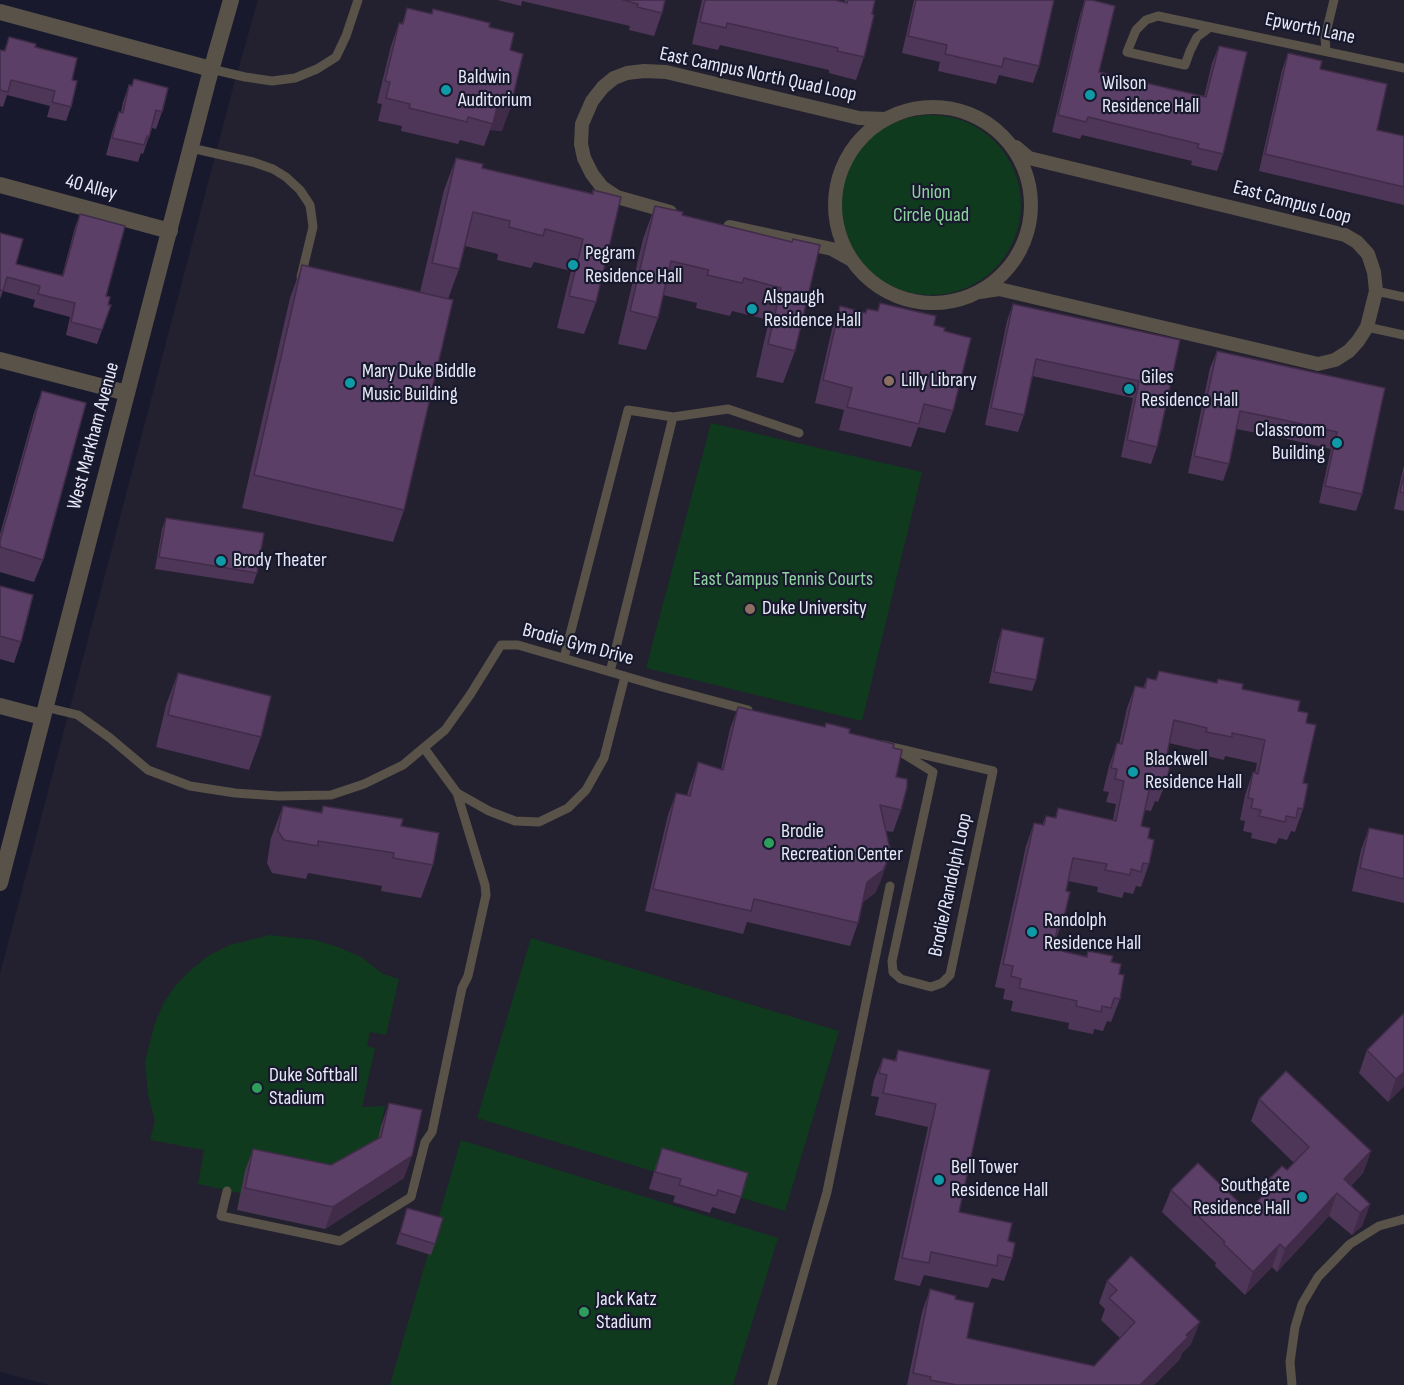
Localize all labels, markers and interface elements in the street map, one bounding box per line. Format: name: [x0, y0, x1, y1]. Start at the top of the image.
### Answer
street label: Epworth Lane: [1263, 8, 1357, 50]
street label: East Campus North Quad Loop: [657, 42, 859, 108]
place label: Baldwin Auditorium: [458, 66, 532, 113]
place label: Wilson Residence Hall: [1102, 72, 1199, 119]
marker: Baldwin Auditorium: [439, 83, 453, 97]
marker: Wilson Residence Hall: [1083, 88, 1097, 102]
street label: 40 Alley: [63, 170, 119, 206]
street label: East Campus Loop: [1230, 176, 1354, 230]
park label: Union Circle Quad: [893, 181, 969, 228]
place label: Pegram Residence Hall: [585, 242, 682, 289]
marker: Pegram Residence Hall: [566, 258, 580, 272]
place label: Alspaugh Residence Hall: [764, 286, 861, 333]
marker: Alspaugh Residence Hall: [745, 302, 759, 316]
street label: West Markham Avenue: [63, 360, 125, 512]
place label: Mary Duke Biddle Music Building: [362, 360, 476, 407]
place label: Giles Residence Hall: [1141, 366, 1238, 413]
place label: Lilly Library: [901, 369, 977, 393]
marker: Lilly Library: [882, 374, 896, 388]
marker: Mary Duke Biddle Music Building: [343, 376, 357, 390]
marker: Giles Residence Hall: [1122, 382, 1136, 396]
place label: Classroom Building: [1255, 419, 1325, 466]
marker: Classroom Building: [1330, 436, 1344, 450]
place label: Brody Theater: [233, 549, 327, 573]
marker: Brody Theater: [214, 554, 228, 568]
park label: East Campus Tennis Courts: [693, 568, 873, 592]
place label: Duke University: [762, 597, 867, 621]
marker: Duke University: [743, 602, 757, 616]
street label: Brodie Gym Drive: [520, 619, 636, 671]
place label: Blackwell Residence Hall: [1145, 748, 1242, 795]
marker: Blackwell Residence Hall: [1126, 765, 1140, 779]
street label: Brodie/Randolph Loop: [924, 811, 978, 959]
place label: Brodie Recreation Center: [781, 820, 903, 867]
marker: Brodie Recreation Center: [762, 836, 776, 850]
place label: Randolph Residence Hall: [1044, 909, 1141, 956]
marker: Randolph Residence Hall: [1025, 925, 1039, 939]
place label: Duke Softball Stadium: [269, 1064, 358, 1111]
marker: Duke Softball Stadium: [250, 1081, 264, 1095]
place label: Bell Tower Residence Hall: [951, 1156, 1048, 1203]
marker: Bell Tower Residence Hall: [932, 1173, 946, 1187]
place label: Southgate Residence Hall: [1193, 1174, 1290, 1221]
marker: Southgate Residence Hall: [1295, 1190, 1309, 1204]
place label: Jack Katz Stadium: [596, 1288, 657, 1335]
marker: Jack Katz Stadium: [577, 1305, 591, 1319]

